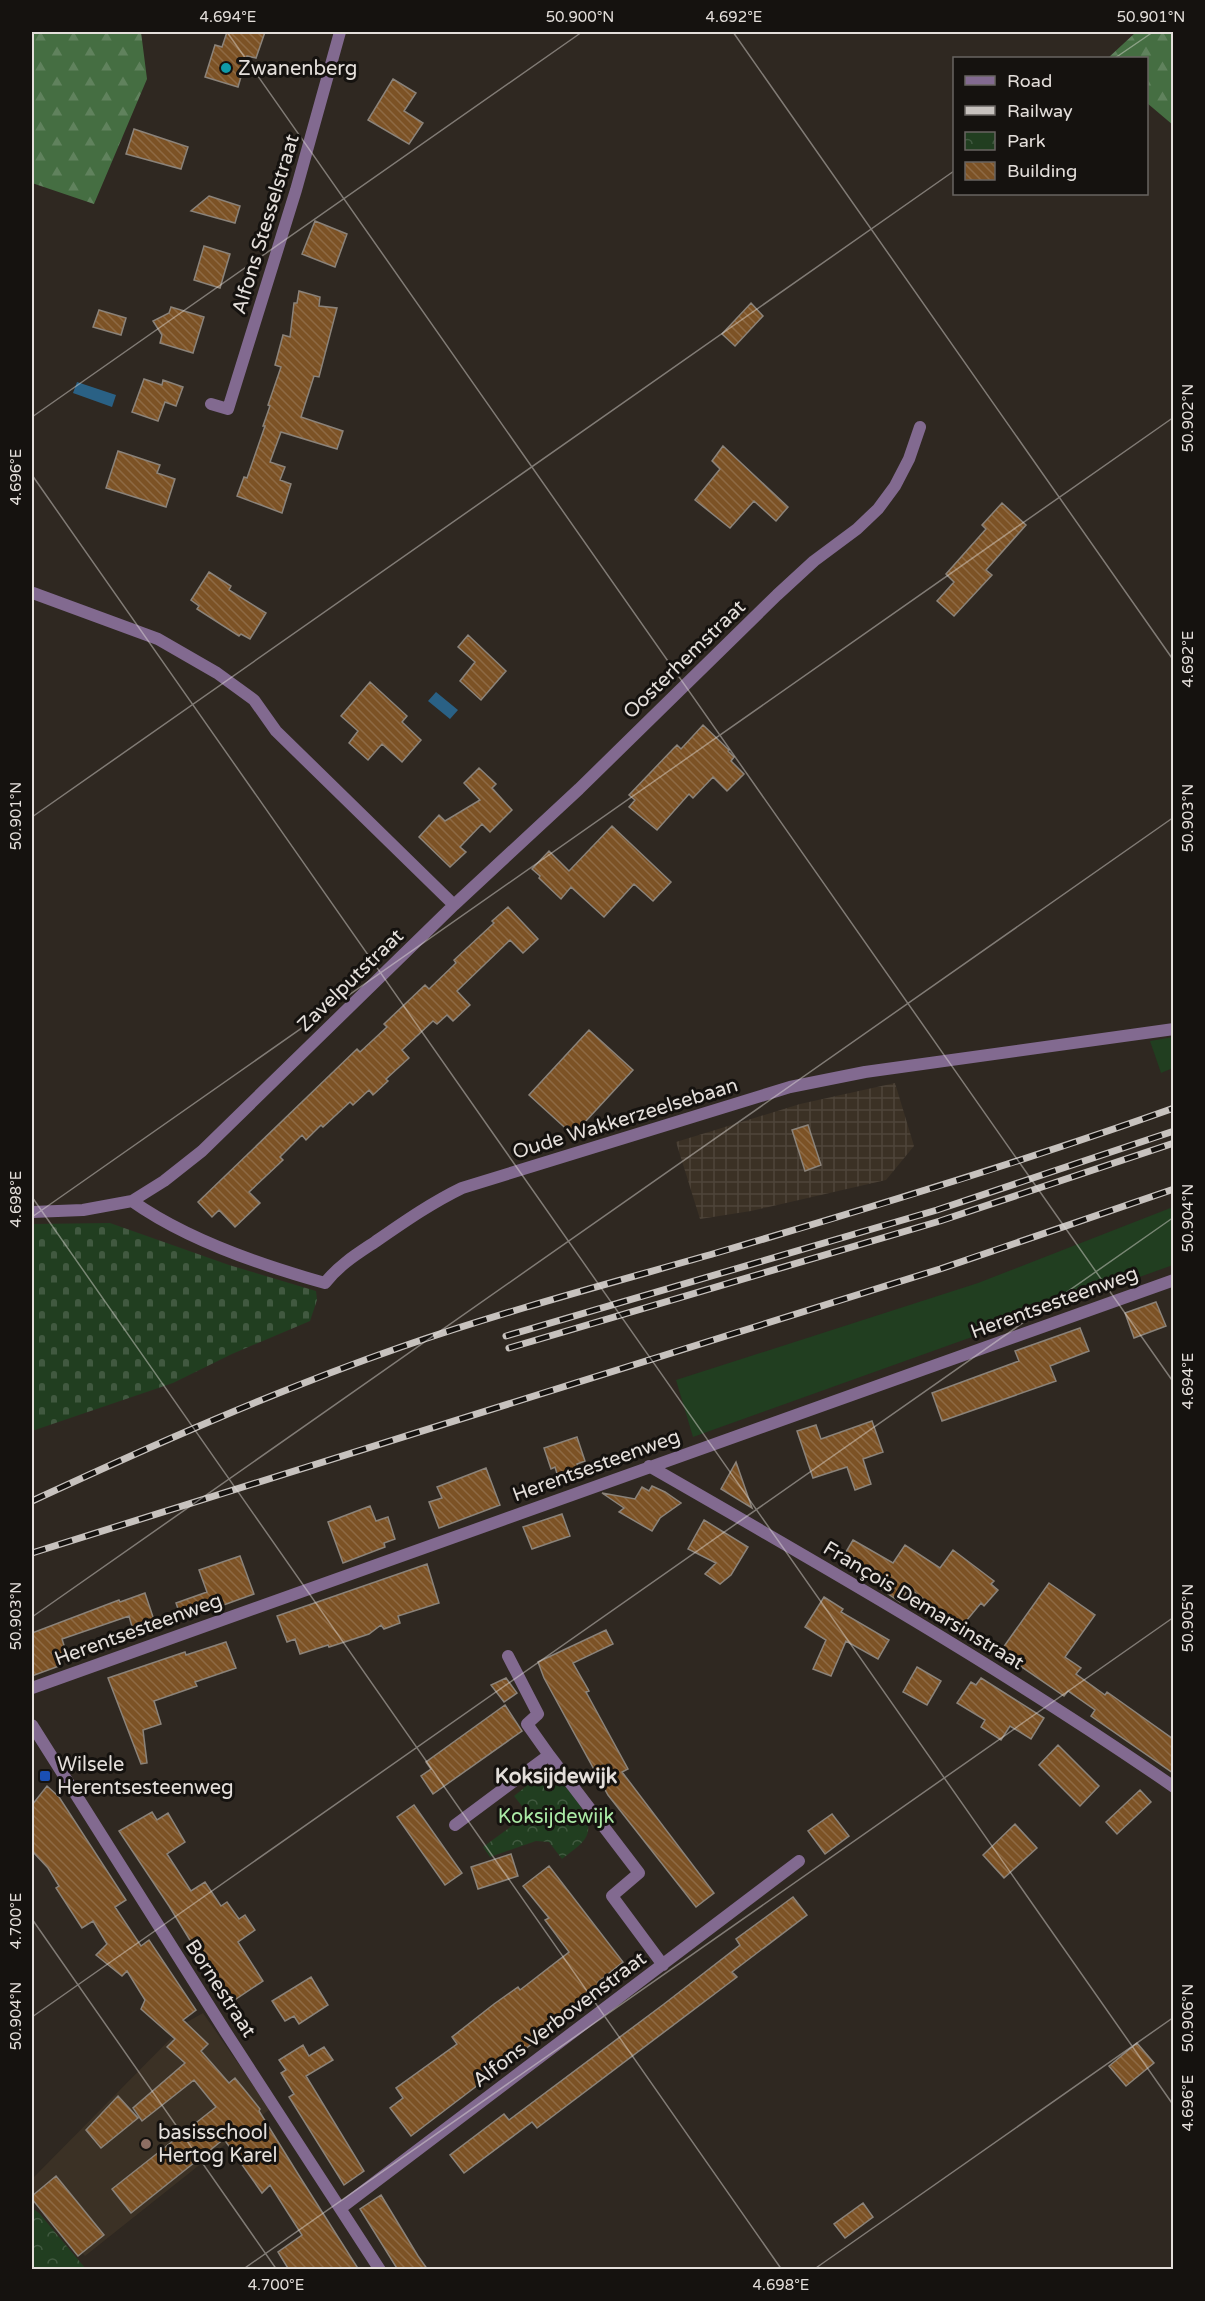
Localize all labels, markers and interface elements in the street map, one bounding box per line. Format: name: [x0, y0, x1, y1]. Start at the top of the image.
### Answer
text: 4.694°E: [200, 8, 256, 26]
text: 50.900°N: [546, 8, 614, 26]
text: 4.692°E: [706, 8, 762, 26]
text: 50.901°N: [1117, 8, 1185, 26]
place label: Zwanenberg: [238, 57, 357, 81]
legend: [953, 57, 1148, 195]
marker: Zwanenberg: [219, 61, 233, 75]
text: Road: [1007, 70, 1052, 92]
text: Railway: [1007, 100, 1073, 122]
text: Park: [1007, 130, 1046, 152]
street label: Alfons Stesselstraat: [227, 131, 305, 317]
text: Building: [1007, 160, 1077, 182]
text: 50.902°N: [1179, 384, 1197, 452]
text: 4.696°E: [7, 449, 25, 505]
street label: Oosterhemstraat: [619, 595, 751, 724]
text: 4.692°E: [1179, 631, 1197, 687]
text: 50.901°N: [7, 782, 25, 850]
text: 50.903°N: [1179, 784, 1197, 852]
street label: Zavelputstraat: [293, 924, 409, 1037]
street label: Oude Wakkerzeelsebaan: [510, 1073, 741, 1165]
text: 4.698°E: [7, 1171, 25, 1227]
text: 50.904°N: [1179, 1184, 1197, 1252]
street label: Herentsesteenweg: [967, 1261, 1141, 1344]
text: 4.694°E: [1179, 1353, 1197, 1409]
street label: Herentsesteenweg: [509, 1424, 683, 1507]
street label: François Demarsinstraat: [819, 1536, 1029, 1676]
text: 50.903°N: [7, 1582, 25, 1650]
text: 50.905°N: [1179, 1584, 1197, 1652]
street label: Herentsesteenweg: [51, 1588, 225, 1671]
place label: Wilsele Herentsesteenweg: [57, 1753, 234, 1800]
district label: Koksijdewijk: [495, 1764, 618, 1789]
marker: Wilsele Herentsesteenweg: [38, 1769, 52, 1783]
park label: Koksijdewijk: [498, 1805, 614, 1829]
text: 4.700°E: [7, 1893, 25, 1949]
street label: Bornestraat: [180, 1935, 261, 2042]
street label: Alfons Verbovenstraat: [468, 1946, 651, 2093]
text: 50.904°N: [7, 1982, 25, 2050]
text: 50.906°N: [1179, 1984, 1197, 2052]
text: 4.696°E: [1179, 2075, 1197, 2131]
place label: basisschool Hertog Karel: [158, 2121, 278, 2168]
marker: basisschool Hertog Karel: [139, 2137, 153, 2151]
text: 4.700°E: [248, 2276, 304, 2294]
text: 4.698°E: [753, 2276, 809, 2294]

